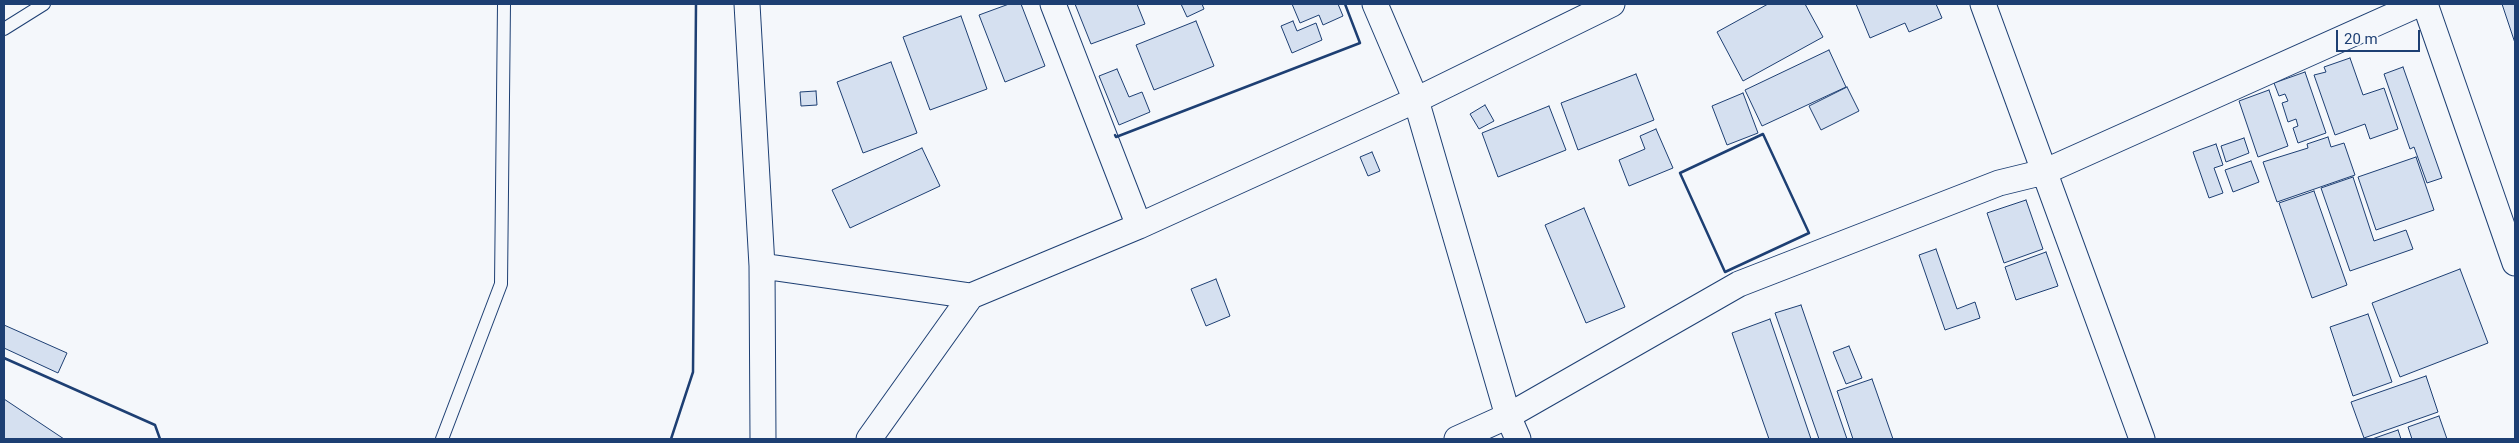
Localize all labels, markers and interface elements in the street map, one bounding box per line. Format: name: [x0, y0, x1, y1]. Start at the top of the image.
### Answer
scale bar: [2339, 20, 2423, 52]
text: 20 m: [2344, 30, 2378, 48]

